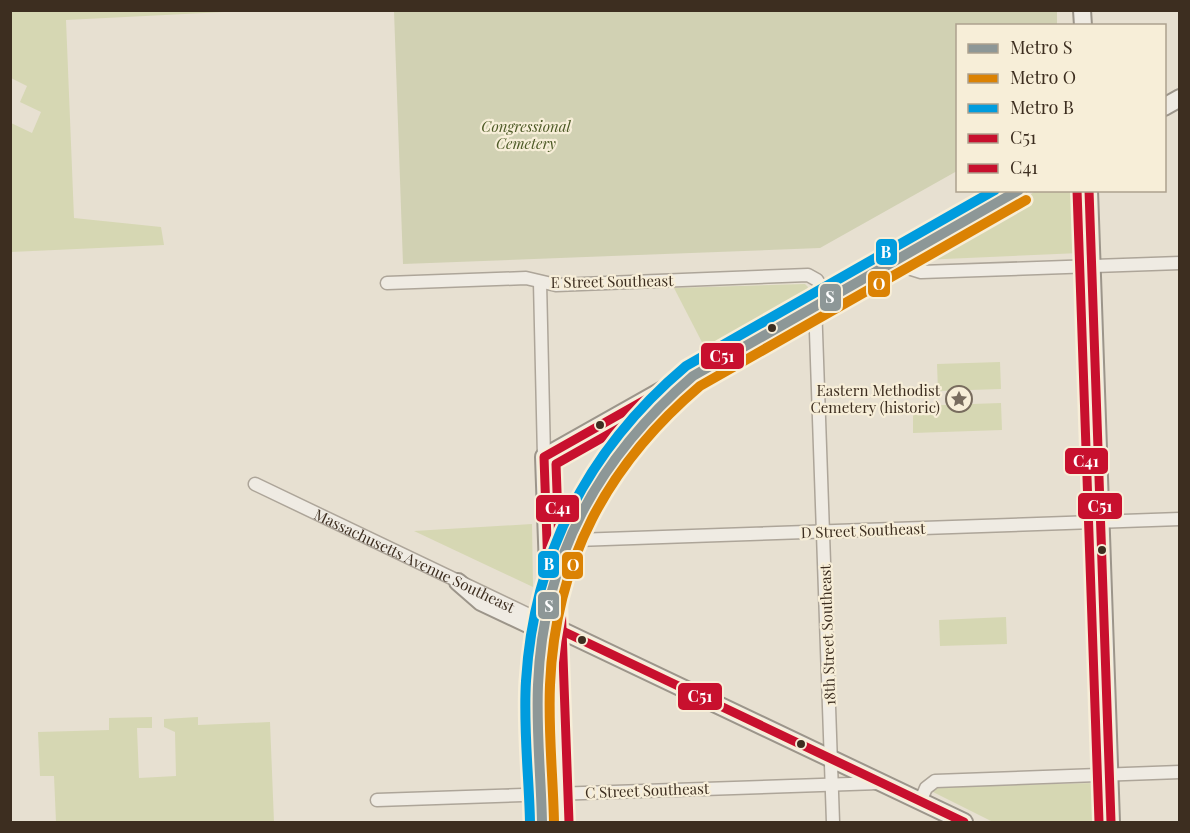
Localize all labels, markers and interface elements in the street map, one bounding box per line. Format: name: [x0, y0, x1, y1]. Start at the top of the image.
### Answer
legend: [956, 24, 1166, 192]
text: Metro S: [1010, 35, 1073, 59]
text: Metro O: [1010, 65, 1076, 89]
text: Metro B: [1010, 95, 1074, 119]
park label: Congressional Cemetery: [481, 116, 571, 153]
text: C51: [1010, 125, 1037, 149]
text: C41: [1010, 155, 1038, 179]
line badge: B: [875, 238, 898, 266]
text: B: [881, 241, 892, 262]
street label: E Street Southeast: [550, 270, 674, 292]
line badge: O: [867, 270, 891, 298]
text: O: [873, 273, 885, 294]
line badge: S: [819, 283, 842, 312]
text: S: [825, 286, 835, 307]
unlabelled marker: [766, 322, 778, 334]
line badge: C51: [700, 342, 745, 370]
text: C51: [710, 345, 734, 366]
place label: Eastern Methodist Cemetery (historic): [810, 380, 941, 417]
place icon: Eastern Methodist Cemetery (historic): [944, 384, 974, 414]
unlabelled marker: [594, 419, 606, 431]
line badge: C41: [1064, 447, 1109, 475]
text: C41: [1073, 450, 1099, 471]
line badge: C51: [1077, 492, 1123, 520]
line badge: C41: [535, 494, 580, 523]
text: C51: [1088, 495, 1112, 516]
text: C41: [545, 497, 571, 518]
street label: Massachusetts Avenue Southeast: [311, 504, 519, 617]
street label: D Street Southeast: [800, 518, 926, 542]
unlabelled marker: [1096, 544, 1108, 556]
line badge: B: [537, 550, 560, 579]
line badge: O: [561, 551, 584, 580]
text: B: [544, 553, 555, 574]
text: O: [567, 554, 579, 575]
street label: 18th Street Southeast: [815, 563, 839, 706]
line badge: S: [537, 591, 560, 620]
text: S: [544, 595, 554, 616]
unlabelled marker: [576, 634, 588, 646]
line badge: C51: [677, 682, 723, 711]
text: C51: [688, 685, 712, 706]
unlabelled marker: [795, 738, 807, 750]
street label: C Street Southeast: [585, 778, 710, 802]

